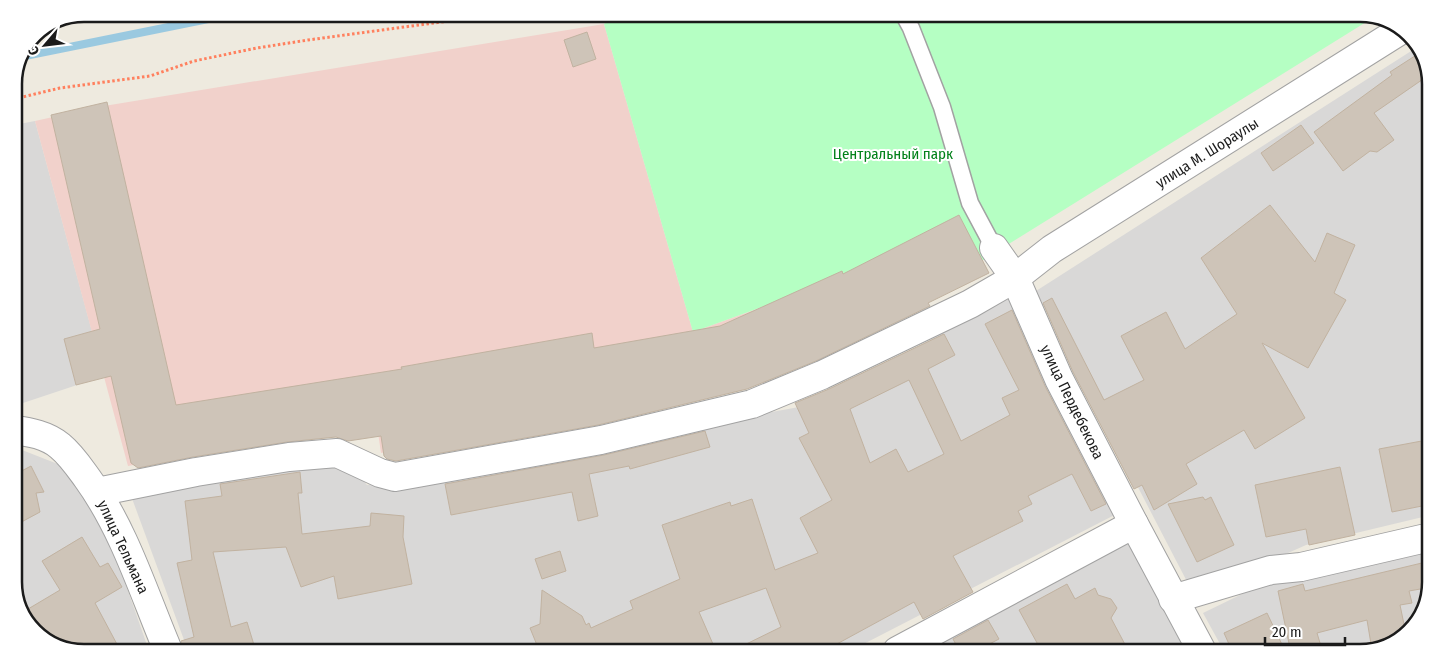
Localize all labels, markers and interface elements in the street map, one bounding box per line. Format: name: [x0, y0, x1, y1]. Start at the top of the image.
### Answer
north arrow: [20, 20, 70, 70]
text: С: [24, 43, 43, 58]
street label: улица М. Шораулы: [1152, 114, 1262, 192]
park label: Центральный парк: [833, 145, 953, 163]
street label: улица Пердебекова: [1036, 342, 1108, 462]
street label: улица Тельмана: [94, 497, 152, 597]
scale bar: [1265, 614, 1345, 646]
text: 20 m: [1272, 623, 1302, 641]

